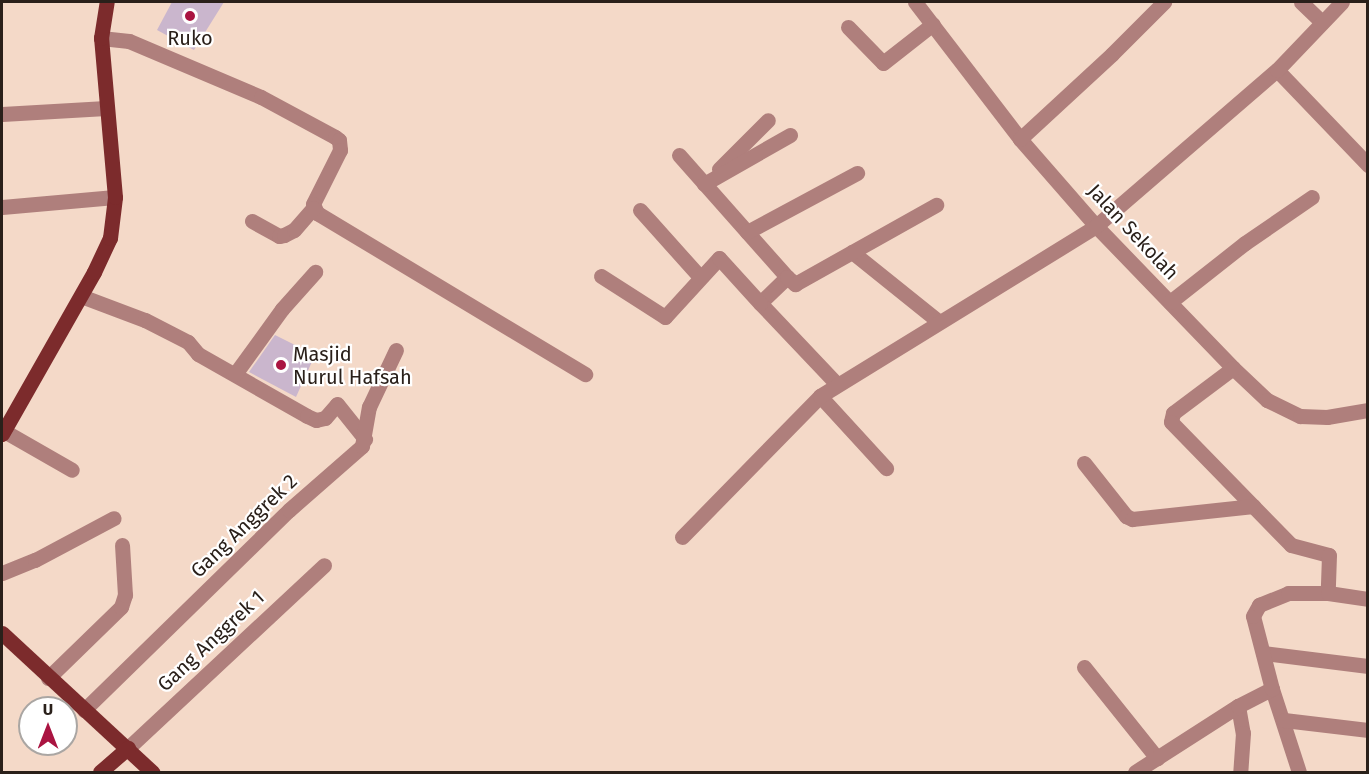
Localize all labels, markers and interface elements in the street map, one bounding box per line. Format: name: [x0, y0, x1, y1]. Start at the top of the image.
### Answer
marker: Ruko: [183, 9, 197, 23]
place label: Ruko: [167, 26, 213, 50]
street label: Jalan Sekolah: [1083, 179, 1183, 285]
place label: Masjid Nurul Hafsah: [293, 342, 412, 389]
marker: Masjid Nurul Hafsah: [274, 358, 288, 372]
street label: Gang Anggrek 2: [186, 469, 302, 583]
street label: Gang Anggrek 1: [153, 585, 269, 697]
north arrow: [18, 696, 78, 756]
text: U: [43, 700, 53, 719]

